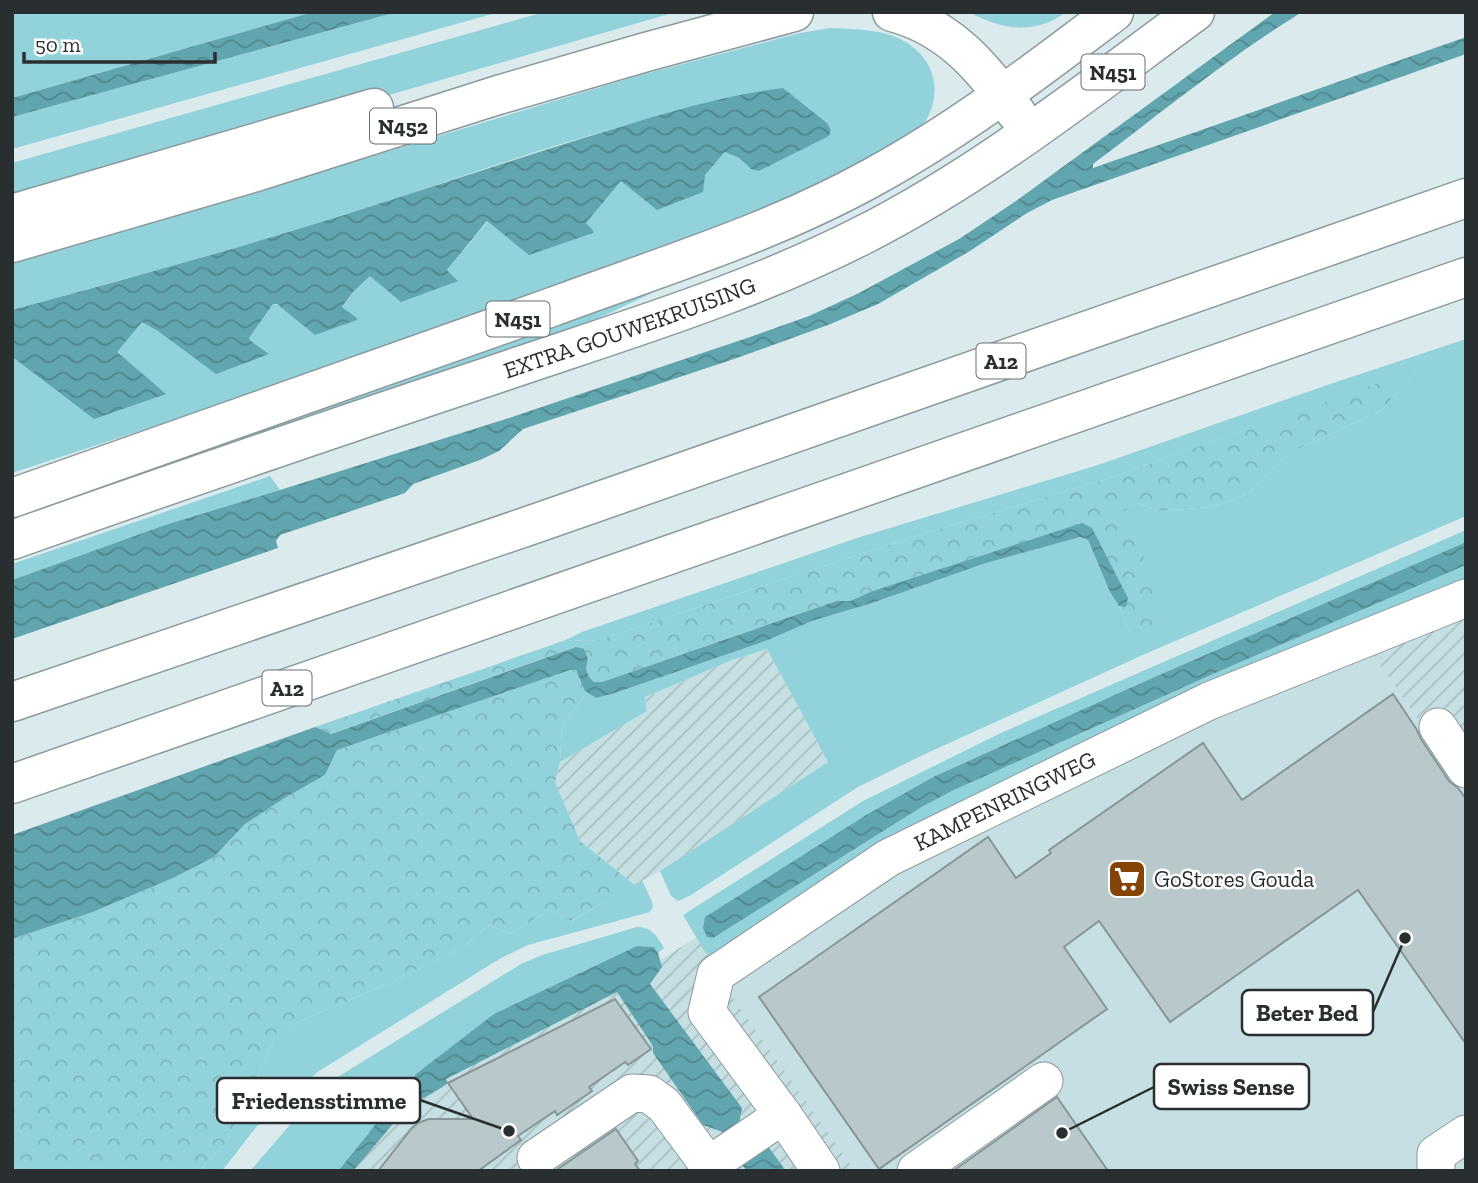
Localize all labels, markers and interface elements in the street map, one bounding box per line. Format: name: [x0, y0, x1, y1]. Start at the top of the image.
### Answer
scale bar: [24, 21, 215, 65]
text: 50 m: [35, 32, 81, 57]
road number: N451: [1082, 55, 1144, 90]
road number: N452: [370, 108, 436, 144]
street label: EXTRA GOUWEKRUISING: [500, 271, 760, 384]
road number: N451: [486, 302, 550, 336]
road number: A12: [976, 344, 1026, 378]
road number: A12: [262, 670, 312, 706]
street label: KAMPENRINGWEG: [909, 745, 1100, 857]
supermarket icon: GoStores Gouda: [1106, 858, 1148, 900]
place label: GoStores Gouda: [1154, 865, 1314, 893]
callout: Beter Bed: [1242, 990, 1373, 1035]
text: Beter Bed: [1256, 998, 1359, 1027]
callout: Swiss Sense: [1154, 1064, 1309, 1109]
text: Swiss Sense: [1168, 1072, 1295, 1101]
callout: Friedensstimme: [217, 1078, 420, 1123]
text: Friedensstimme: [232, 1086, 407, 1115]

